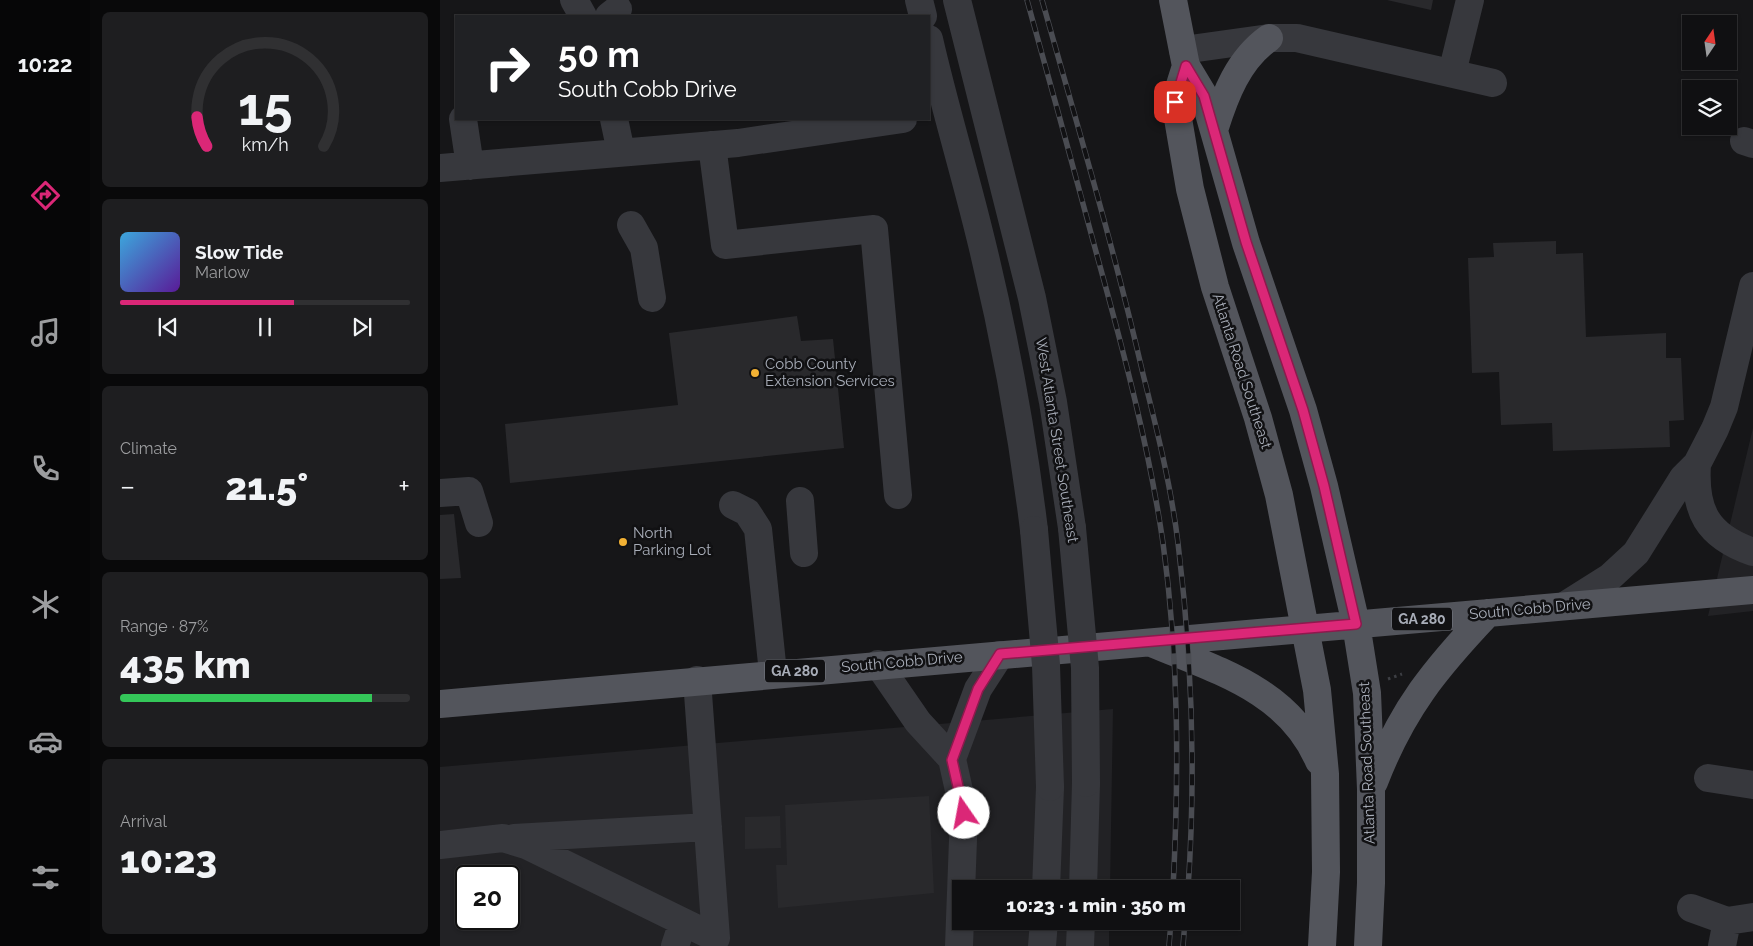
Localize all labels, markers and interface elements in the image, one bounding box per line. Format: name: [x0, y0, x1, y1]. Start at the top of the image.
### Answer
north arrow: [1682, 15, 1738, 70]
map controls: [1682, 15, 1737, 135]
text: 50 m: [558, 34, 640, 75]
icon: right: [475, 35, 540, 100]
text: 10:22: [18, 51, 72, 77]
text: 15: [238, 76, 292, 137]
text: South Cobb Drive: [558, 76, 737, 102]
button: layers: [1682, 80, 1737, 135]
pin: [1154, 81, 1196, 123]
icon: arrive: [1161, 88, 1189, 116]
text: km/h: [241, 134, 289, 155]
icon: directions: [28, 178, 63, 213]
text: Slow Tide: [195, 241, 284, 263]
text: Marlow: [195, 263, 250, 282]
street label: Atlanta Road Southeast: [1208, 291, 1276, 451]
icon: previous: [154, 313, 182, 341]
icon: pause: [251, 313, 279, 341]
icon: next: [348, 313, 376, 341]
icon: music: [28, 315, 63, 350]
street label: West Atlanta Street Southeast: [1032, 336, 1082, 544]
place label: Cobb County Extension Services: [765, 355, 895, 390]
marker: Cobb County Extension Services: [749, 367, 761, 379]
text: Climate: [120, 439, 177, 458]
icon: phone: [28, 451, 63, 486]
text: 21.5°: [225, 464, 308, 509]
text: −: [120, 470, 135, 503]
text: +: [398, 470, 410, 503]
place label: North Parking Lot: [633, 524, 711, 559]
marker: North Parking Lot: [617, 536, 629, 548]
icon: climate: [28, 587, 63, 622]
street label: South Cobb Drive: [1469, 595, 1592, 623]
road number: GA 280: [1392, 608, 1452, 630]
text: Range · 87%: [120, 617, 208, 636]
text: 435 km: [120, 642, 251, 687]
street label: South Cobb Drive: [841, 648, 964, 676]
road number: GA 280: [765, 659, 825, 682]
street label: Atlanta Road Southeast: [1355, 681, 1379, 845]
icon: car: [28, 724, 63, 759]
position arrow: [937, 786, 989, 838]
text: Arrival: [120, 812, 167, 831]
text: 10:23: [120, 837, 217, 882]
icon: filters: [28, 860, 63, 895]
speed limit sign: 20: [455, 865, 520, 930]
text: 10:23 · 1 min · 350 m: [1006, 894, 1186, 916]

